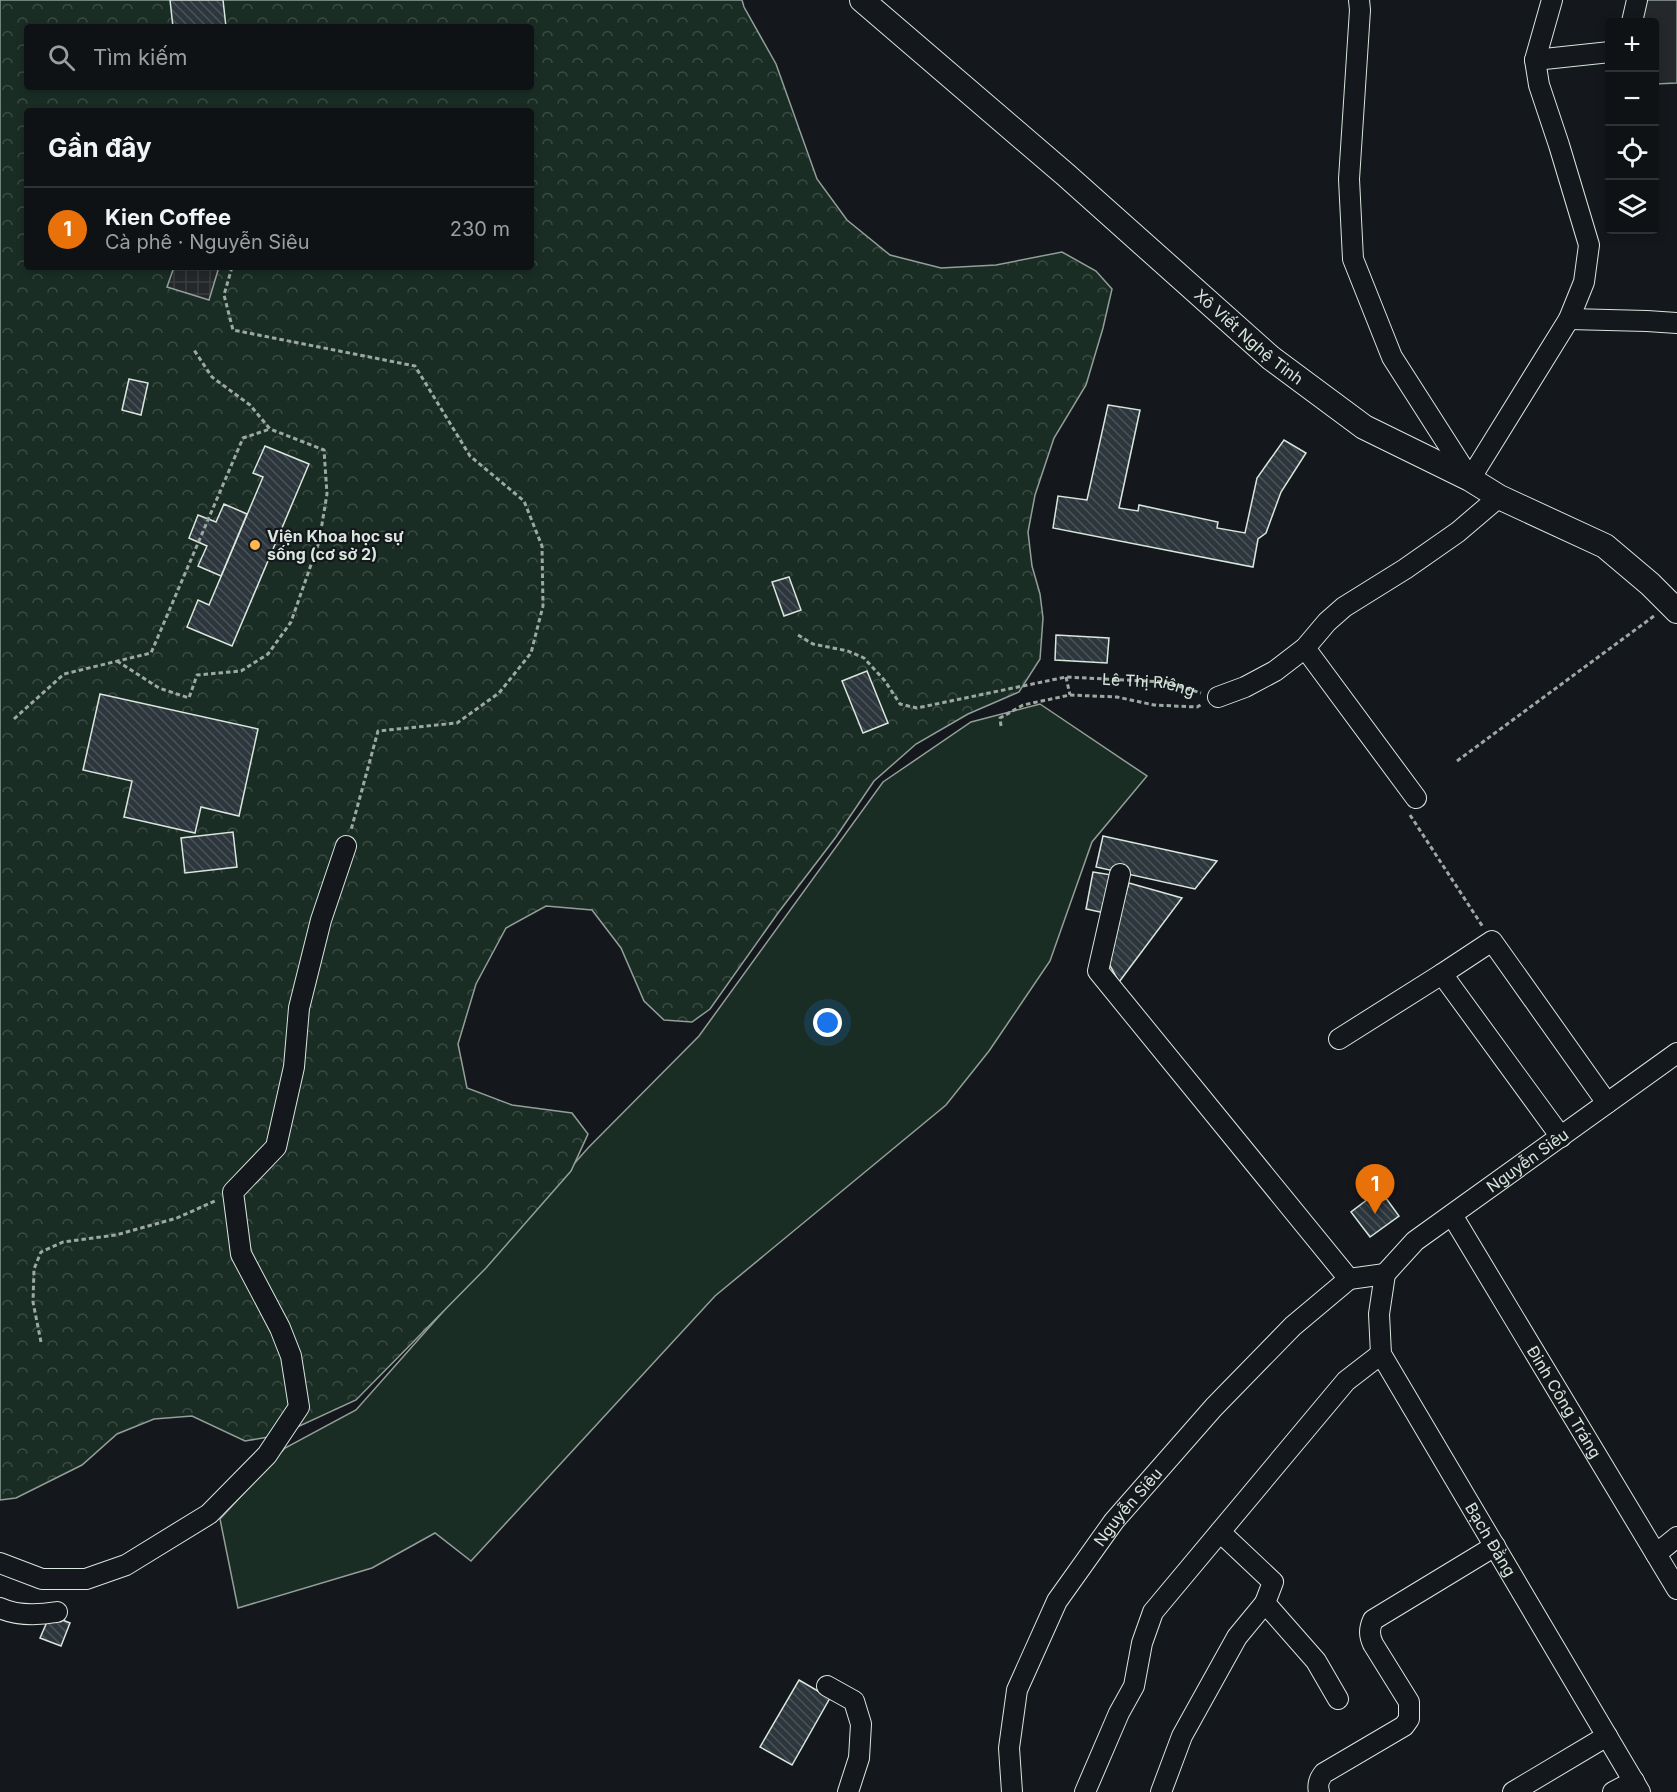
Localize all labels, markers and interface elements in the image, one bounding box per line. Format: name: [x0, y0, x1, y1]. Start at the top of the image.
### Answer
map controls: [1605, 18, 1659, 234]
button: +: [1605, 18, 1659, 72]
search box: [24, 24, 534, 90]
icon: search: [45, 41, 78, 74]
text: Tìm kiếm: [93, 44, 188, 70]
button: −: [1605, 72, 1659, 126]
button: locate: [1605, 126, 1659, 180]
text: Gần đây: [48, 132, 152, 163]
button: layers: [1605, 180, 1659, 234]
text: Kien Coffee: [105, 204, 231, 230]
text: 1: [63, 217, 72, 241]
text: 230 m: [450, 217, 510, 241]
text: Cà phê · Nguyễn Siêu: [105, 230, 309, 254]
street label: Xô Viết Nghệ Tỉnh: [1190, 285, 1307, 389]
place label: Viện Khoa học sự sống (cơ sở 2): [267, 526, 404, 564]
marker: Viện Khoa học sự sống (cơ sở 2): [248, 538, 262, 552]
street label: Lê Thị Riêng: [1102, 669, 1197, 701]
your location: [813, 1008, 842, 1037]
street label: Nguyễn Siêu: [1483, 1124, 1572, 1196]
pin: 1: [1356, 1164, 1394, 1214]
street label: Đinh Công Tráng: [1523, 1342, 1606, 1462]
street label: Nguyễn Siêu: [1089, 1464, 1166, 1550]
street label: Bạch Đằng: [1461, 1499, 1520, 1580]

